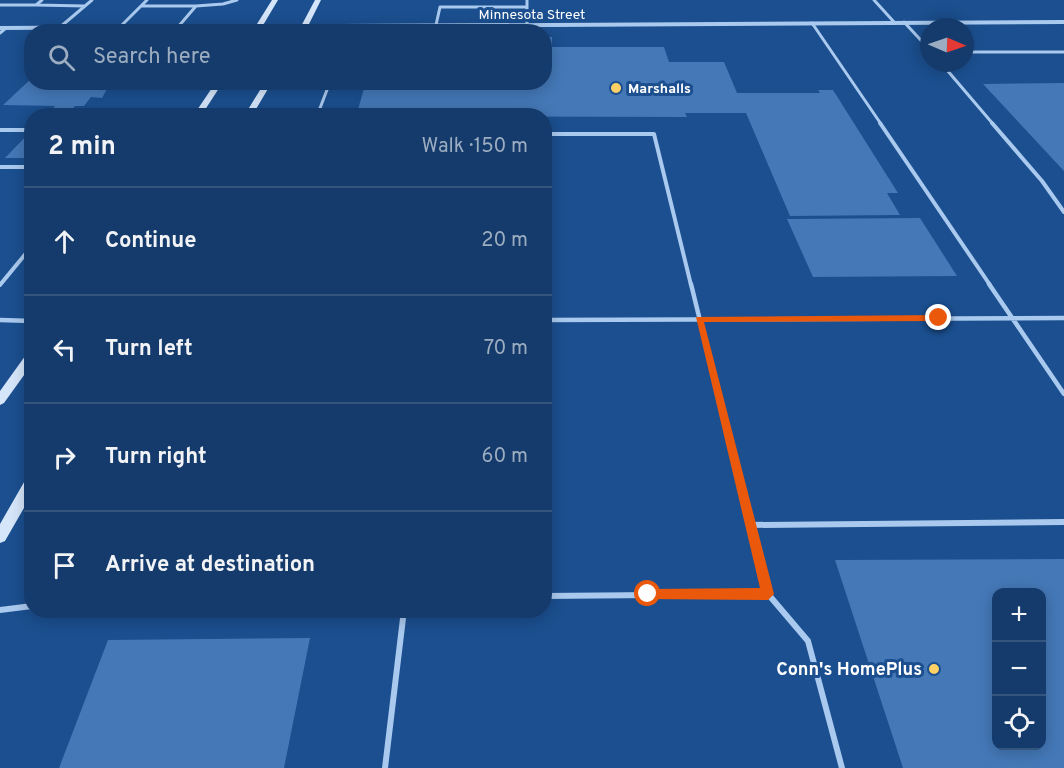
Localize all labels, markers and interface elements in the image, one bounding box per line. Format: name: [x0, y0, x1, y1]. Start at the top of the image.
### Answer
street label: Minnesota Street: [479, 7, 585, 24]
north arrow: [920, 18, 974, 72]
search box: [24, 24, 552, 90]
icon: search: [45, 41, 78, 74]
text: Search here: [93, 44, 211, 71]
marker: Marshalls: [609, 81, 623, 95]
place label: Marshalls: [628, 81, 691, 98]
text: 2 min: [48, 131, 116, 164]
text: Walk · 150 m: [422, 134, 528, 160]
icon: ahead: [48, 225, 81, 258]
text: Continue: [105, 228, 196, 255]
text: 20 m: [481, 228, 528, 254]
route end: [925, 304, 951, 330]
icon: left: [48, 333, 81, 366]
text: Turn left: [105, 336, 193, 363]
text: 70 m: [484, 336, 528, 362]
icon: right: [48, 441, 81, 474]
text: Turn right: [105, 444, 207, 471]
text: 60 m: [482, 444, 528, 470]
icon: arrive: [48, 549, 81, 582]
text: Arrive at destination: [105, 552, 315, 579]
route start: [634, 580, 660, 606]
map controls: [992, 588, 1046, 750]
button: +: [992, 588, 1046, 642]
button: −: [992, 642, 1046, 696]
place label: Conn's HomePlus: [776, 659, 922, 682]
marker: Conn's HomePlus: [927, 662, 941, 676]
button: locate: [992, 696, 1046, 750]

